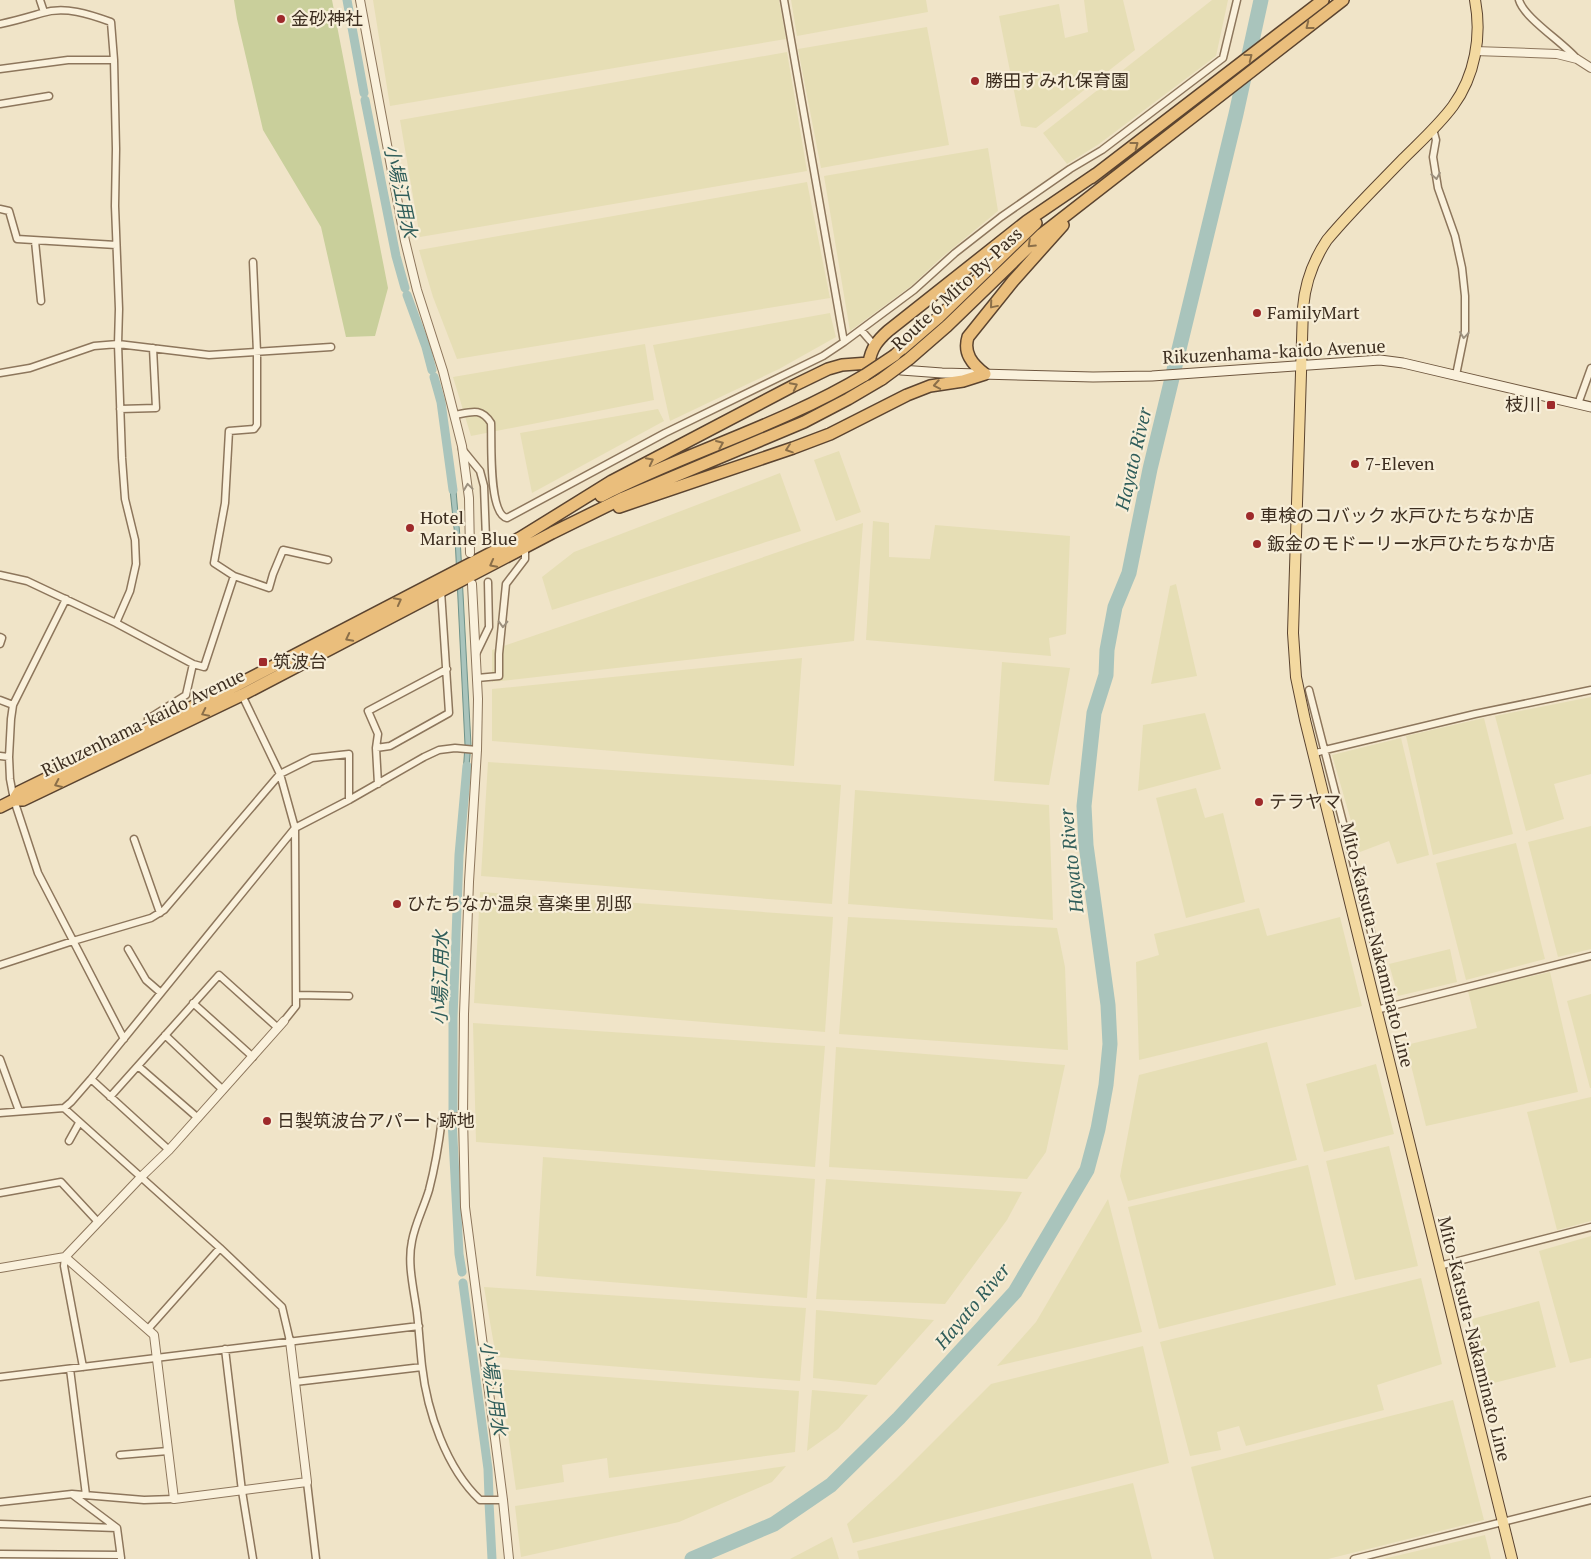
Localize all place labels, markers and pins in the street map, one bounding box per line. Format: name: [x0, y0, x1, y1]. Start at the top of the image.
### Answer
place label: 金砂神社: [291, 6, 363, 30]
marker: 金砂神社: [275, 13, 287, 25]
place label: 勝田すみれ保育園: [985, 68, 1129, 92]
marker: 勝田すみれ保育園: [969, 75, 981, 87]
place label: FamilyMart: [1267, 300, 1360, 324]
marker: FamilyMart: [1251, 307, 1263, 319]
place label: 枝川: [1505, 392, 1541, 416]
marker: 枝川: [1545, 399, 1557, 411]
place label: 7-Eleven: [1365, 451, 1435, 475]
marker: 7-Eleven: [1349, 458, 1361, 470]
place label: 車検のコバック 水戸ひたちなか店: [1260, 503, 1534, 527]
place label: Hotel Marine Blue: [420, 505, 517, 550]
marker: 車検のコバック 水戸ひたちなか店: [1244, 510, 1256, 522]
marker: Hotel Marine Blue: [404, 522, 416, 534]
place label: 鈑金のモドーリー水戸ひたちなか店: [1267, 531, 1555, 555]
marker: 鈑金のモドーリー水戸ひたちなか店: [1251, 538, 1263, 550]
place label: 筑波台: [273, 649, 327, 673]
marker: 筑波台: [257, 656, 269, 668]
place label: テラヤマ: [1269, 789, 1341, 813]
marker: テラヤマ: [1253, 796, 1265, 808]
place label: ひたちなか温泉 喜楽里 別邸: [407, 891, 632, 915]
marker: ひたちなか温泉 喜楽里 別邸: [391, 898, 403, 910]
place label: 日製筑波台アパート跡地: [277, 1108, 475, 1132]
marker: 日製筑波台アパート跡地: [261, 1115, 273, 1127]

